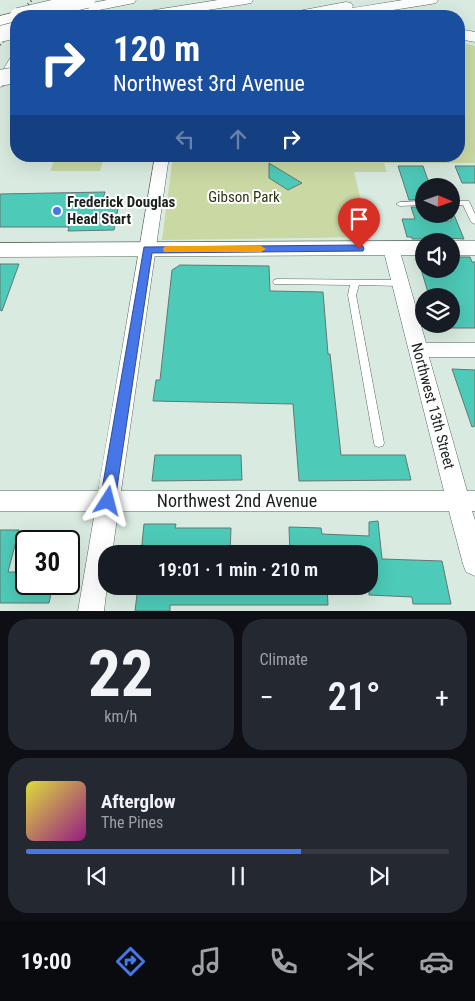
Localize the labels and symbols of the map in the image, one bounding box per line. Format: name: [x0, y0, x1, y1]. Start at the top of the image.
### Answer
north arrow: [415, 178, 460, 222]
park label: Gibson Park: [208, 188, 280, 206]
place label: Frederick Douglas Head Start: [67, 193, 176, 228]
pin: [338, 198, 380, 249]
marker: Frederick Douglas Head Start: [51, 205, 63, 217]
street label: Northwest 13th Street: [407, 341, 459, 471]
position arrow: [81, 474, 133, 526]
street label: Northwest 2nd Avenue: [157, 490, 317, 511]
speed limit sign: 30: [15, 530, 80, 595]

